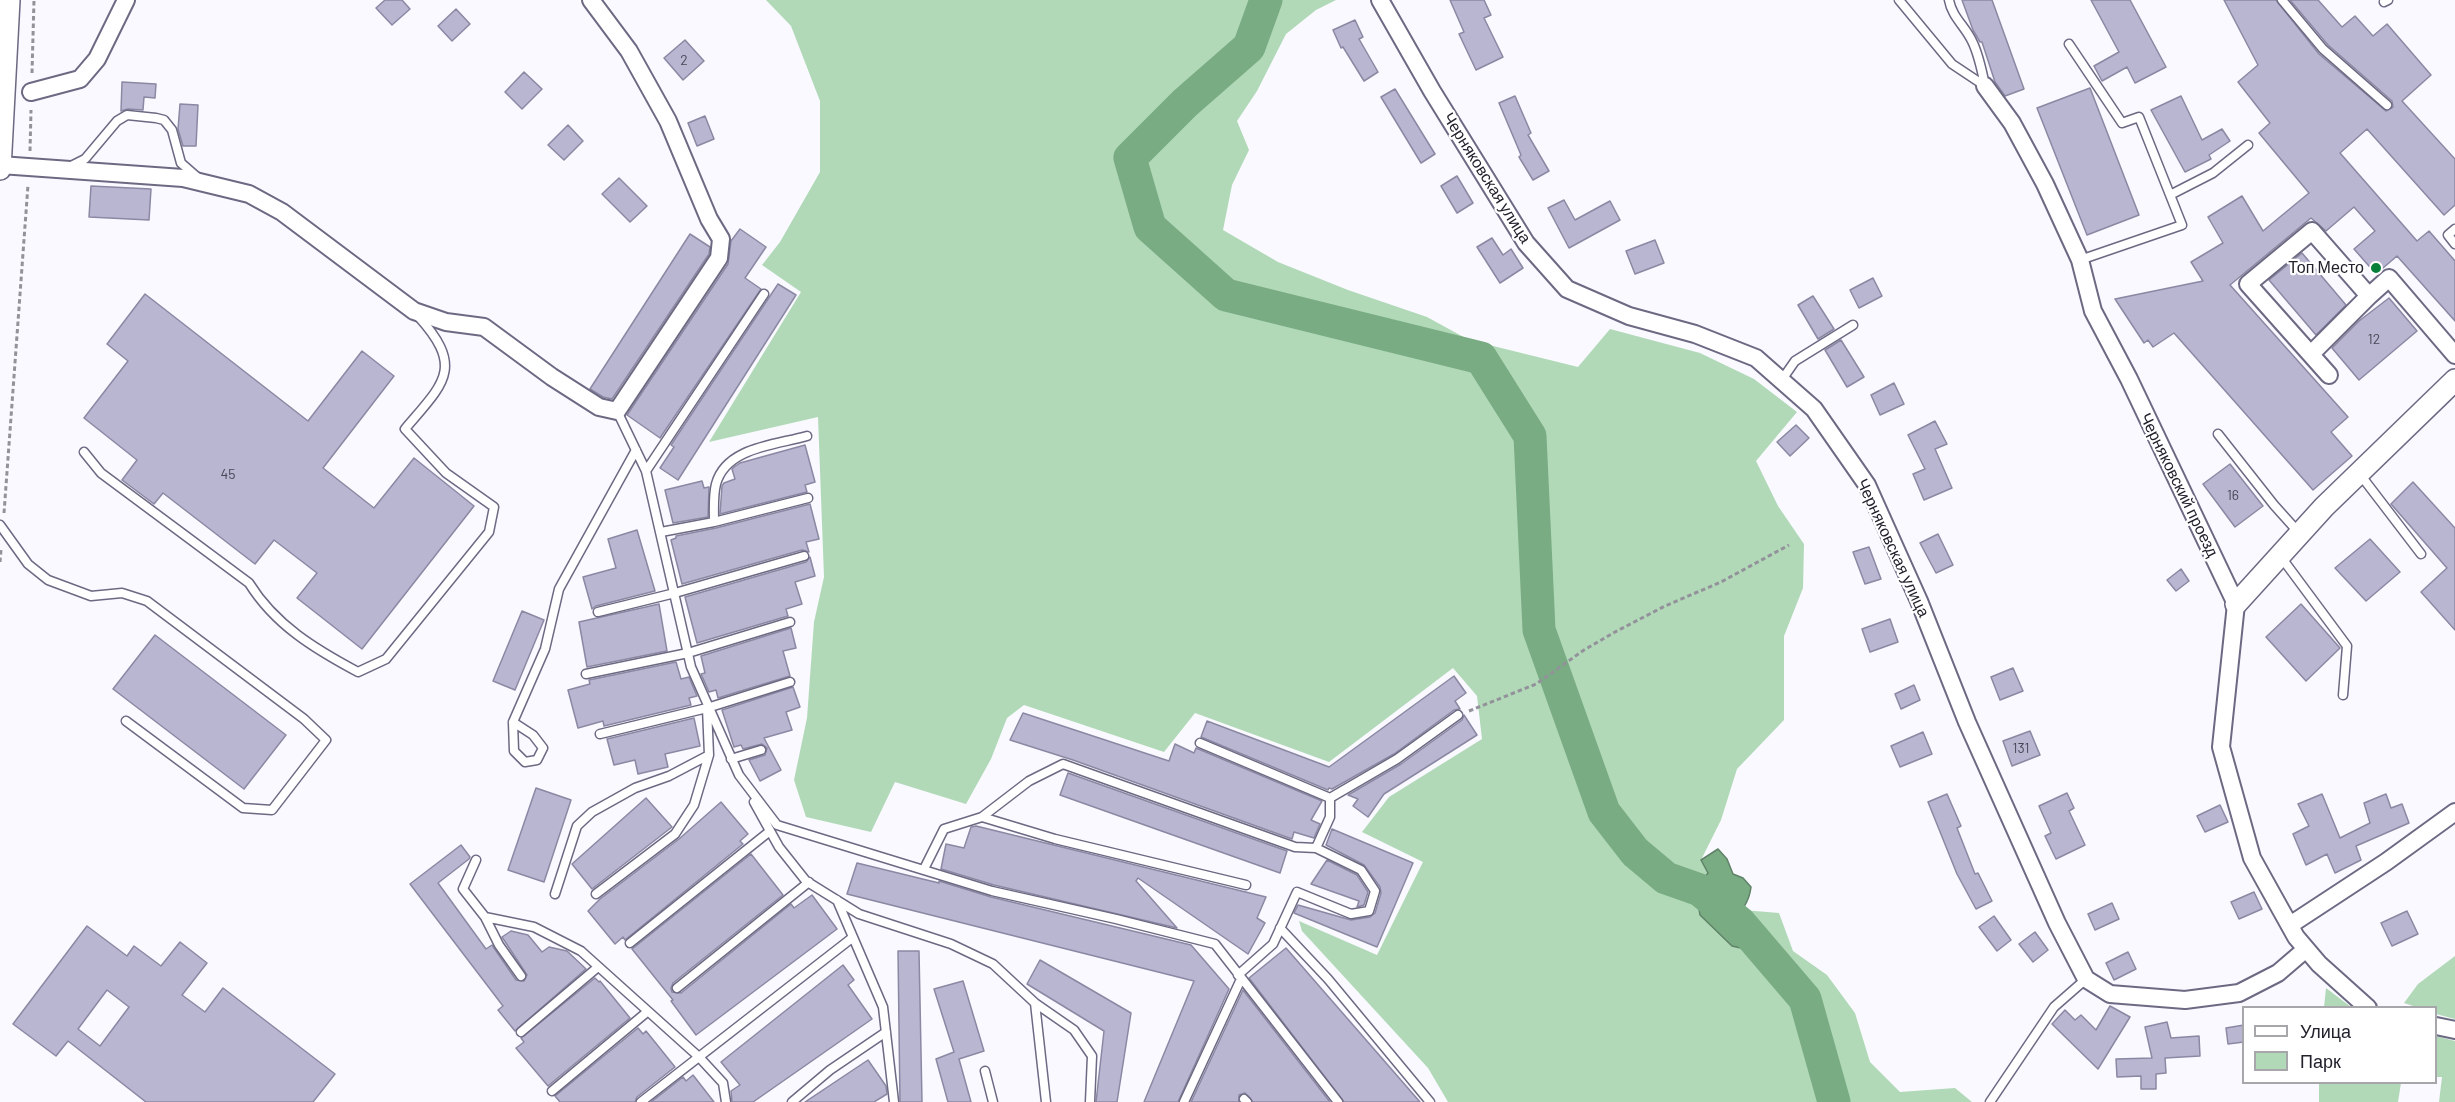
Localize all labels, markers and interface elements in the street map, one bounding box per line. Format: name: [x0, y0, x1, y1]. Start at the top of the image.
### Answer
house number: 2: [680, 52, 688, 68]
street label: Черняковская улица: [1439, 109, 1535, 247]
place label: Топ Место: [2288, 258, 2364, 278]
marker: Топ Место: [2369, 261, 2383, 275]
house number: 12: [2368, 331, 2380, 347]
street label: Черняковский проезд: [2136, 410, 2222, 560]
house number: 45: [221, 466, 235, 482]
street label: Черняковская улица: [1853, 476, 1933, 620]
house number: 16: [2227, 487, 2239, 503]
house number: 131: [2013, 740, 2029, 756]
legend: [2242, 1006, 2437, 1084]
text: Улица: [2300, 1020, 2351, 1042]
text: Парк: [2300, 1050, 2341, 1072]

